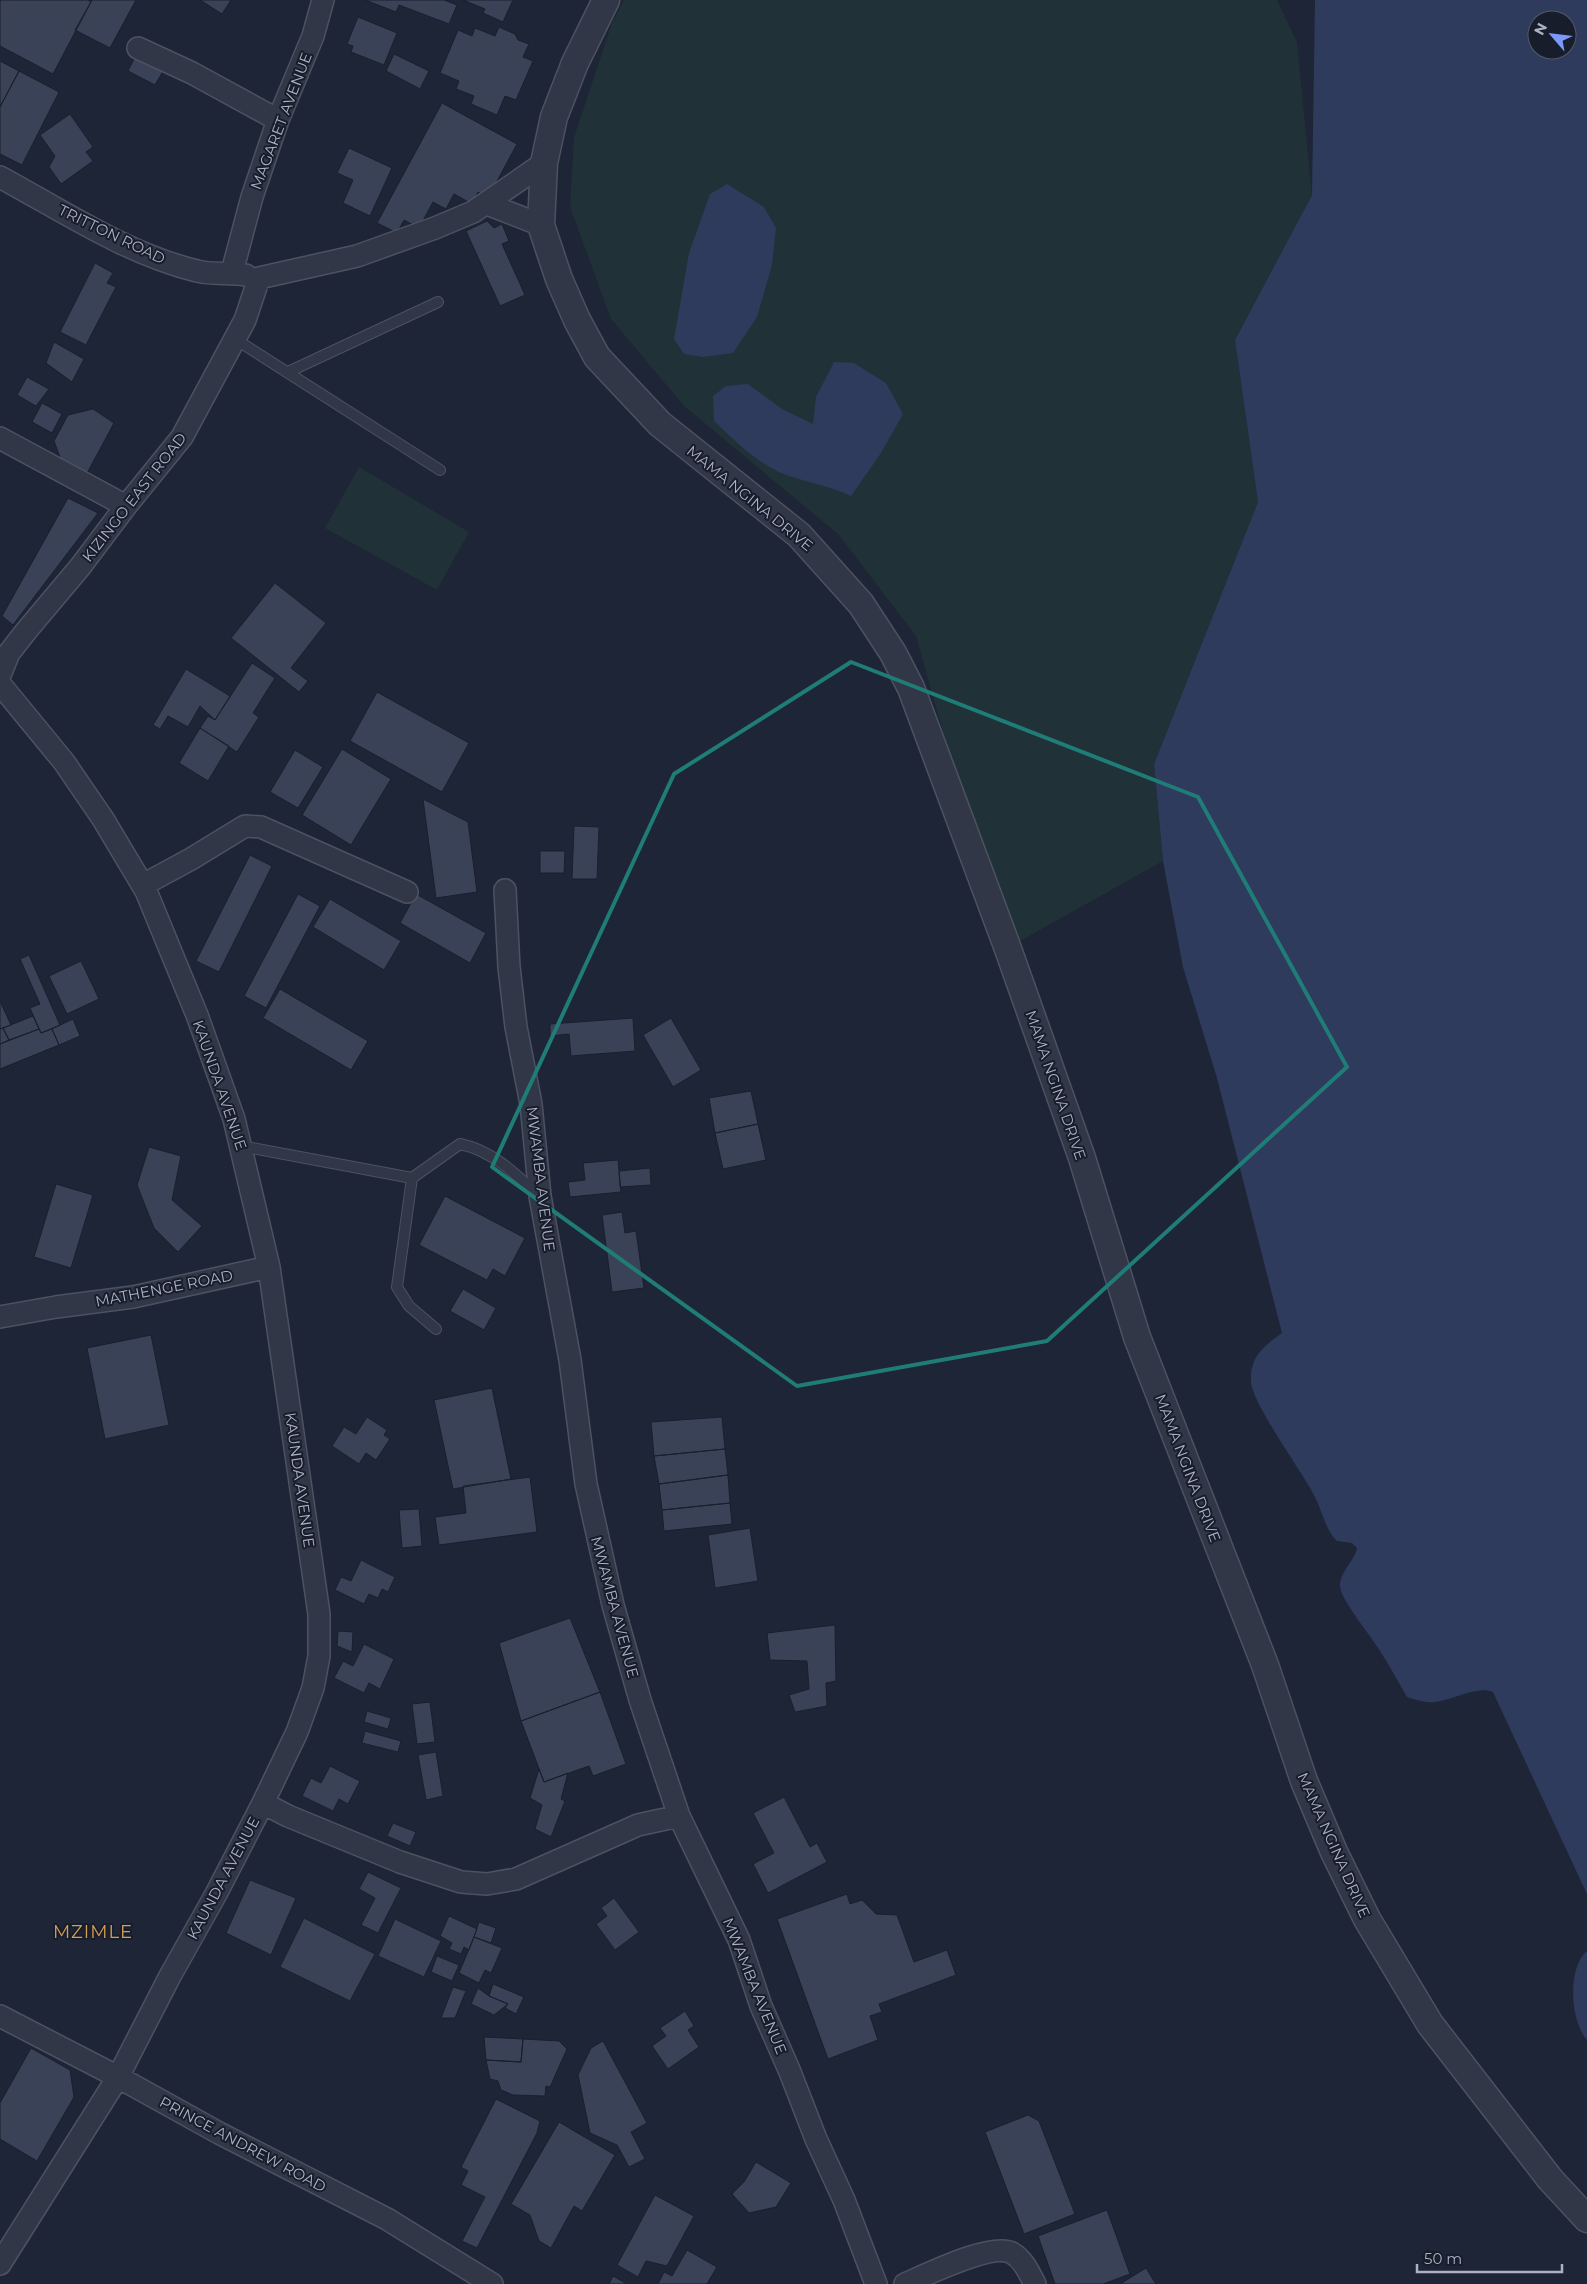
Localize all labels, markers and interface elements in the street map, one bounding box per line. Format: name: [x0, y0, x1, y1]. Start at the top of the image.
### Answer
north arrow: [1527, 10, 1577, 60]
text: N: [1530, 20, 1551, 38]
street label: MAGARET AVENUE: [246, 50, 316, 192]
street label: TRITTON ROAD: [56, 200, 168, 268]
street label: KIZINGO EAST ROAD: [78, 429, 190, 565]
street label: MAMA NGINA DRIVE: [683, 441, 817, 555]
street label: MAMA NGINA DRIVE: [1021, 1008, 1091, 1162]
street label: KAUNDA AVENUE: [189, 1017, 251, 1153]
street label: MWAMBA AVENUE: [523, 1105, 559, 1253]
street label: MATHENGE ROAD: [94, 1265, 234, 1311]
street label: MAMA NGINA DRIVE: [1151, 1391, 1225, 1545]
street label: KAUNDA AVENUE: [281, 1411, 319, 1549]
street label: MWAMBA AVENUE: [587, 1534, 643, 1680]
street label: MAMA NGINA DRIVE: [1293, 1769, 1375, 1921]
street label: KAUNDA AVENUE: [183, 1813, 263, 1943]
street label: MWAMBA AVENUE: [719, 1915, 791, 2057]
district label: MZIMLE: [53, 1921, 133, 1943]
street label: PRINCE ANDREW ROAD: [156, 2092, 330, 2196]
scale bar: [1417, 2242, 1562, 2274]
text: 50 m: [1424, 2249, 1462, 2268]

